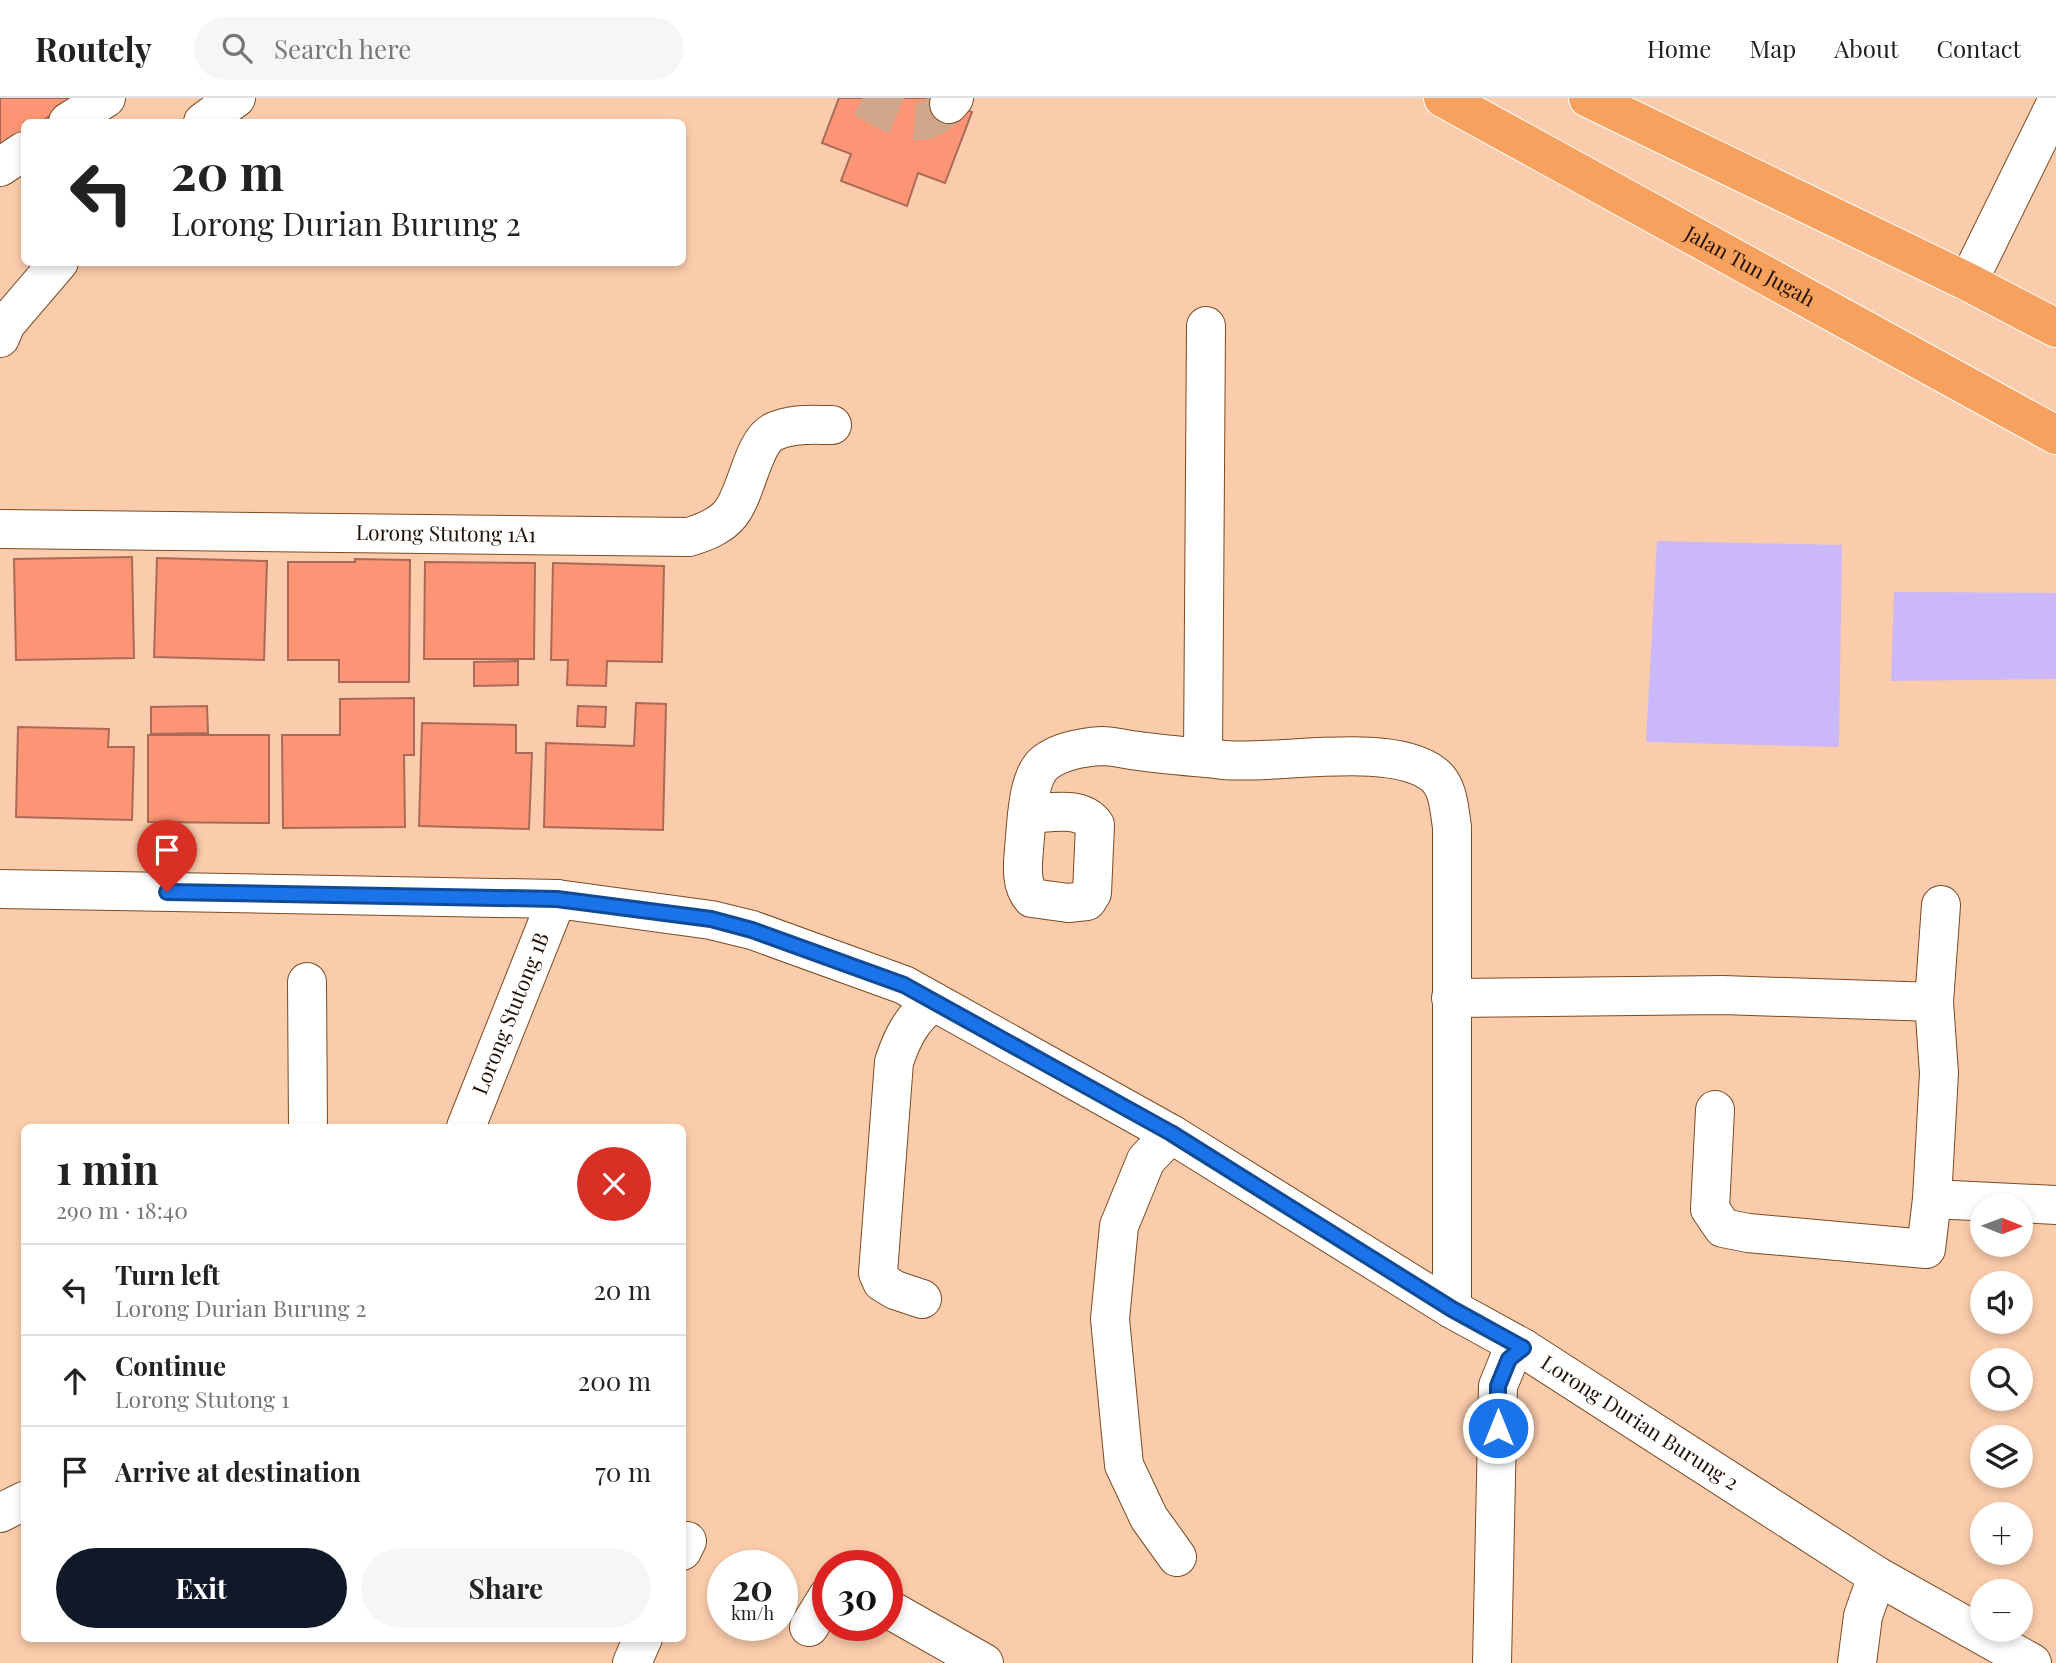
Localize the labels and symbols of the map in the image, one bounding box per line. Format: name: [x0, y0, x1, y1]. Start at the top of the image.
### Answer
street label: Jalan Tun Jugah: [1680, 217, 1821, 312]
street label: Lorong Stutong 1A1: [356, 517, 537, 547]
pin: [137, 820, 197, 892]
street label: Lorong Stutong 1B: [464, 928, 554, 1098]
north arrow: [1970, 1194, 2034, 1256]
street label: Lorong Durian Burung 2: [1537, 1348, 1745, 1495]
position arrow: [1461, 1391, 1535, 1465]
speed limit sign: 30: [812, 1550, 903, 1641]

